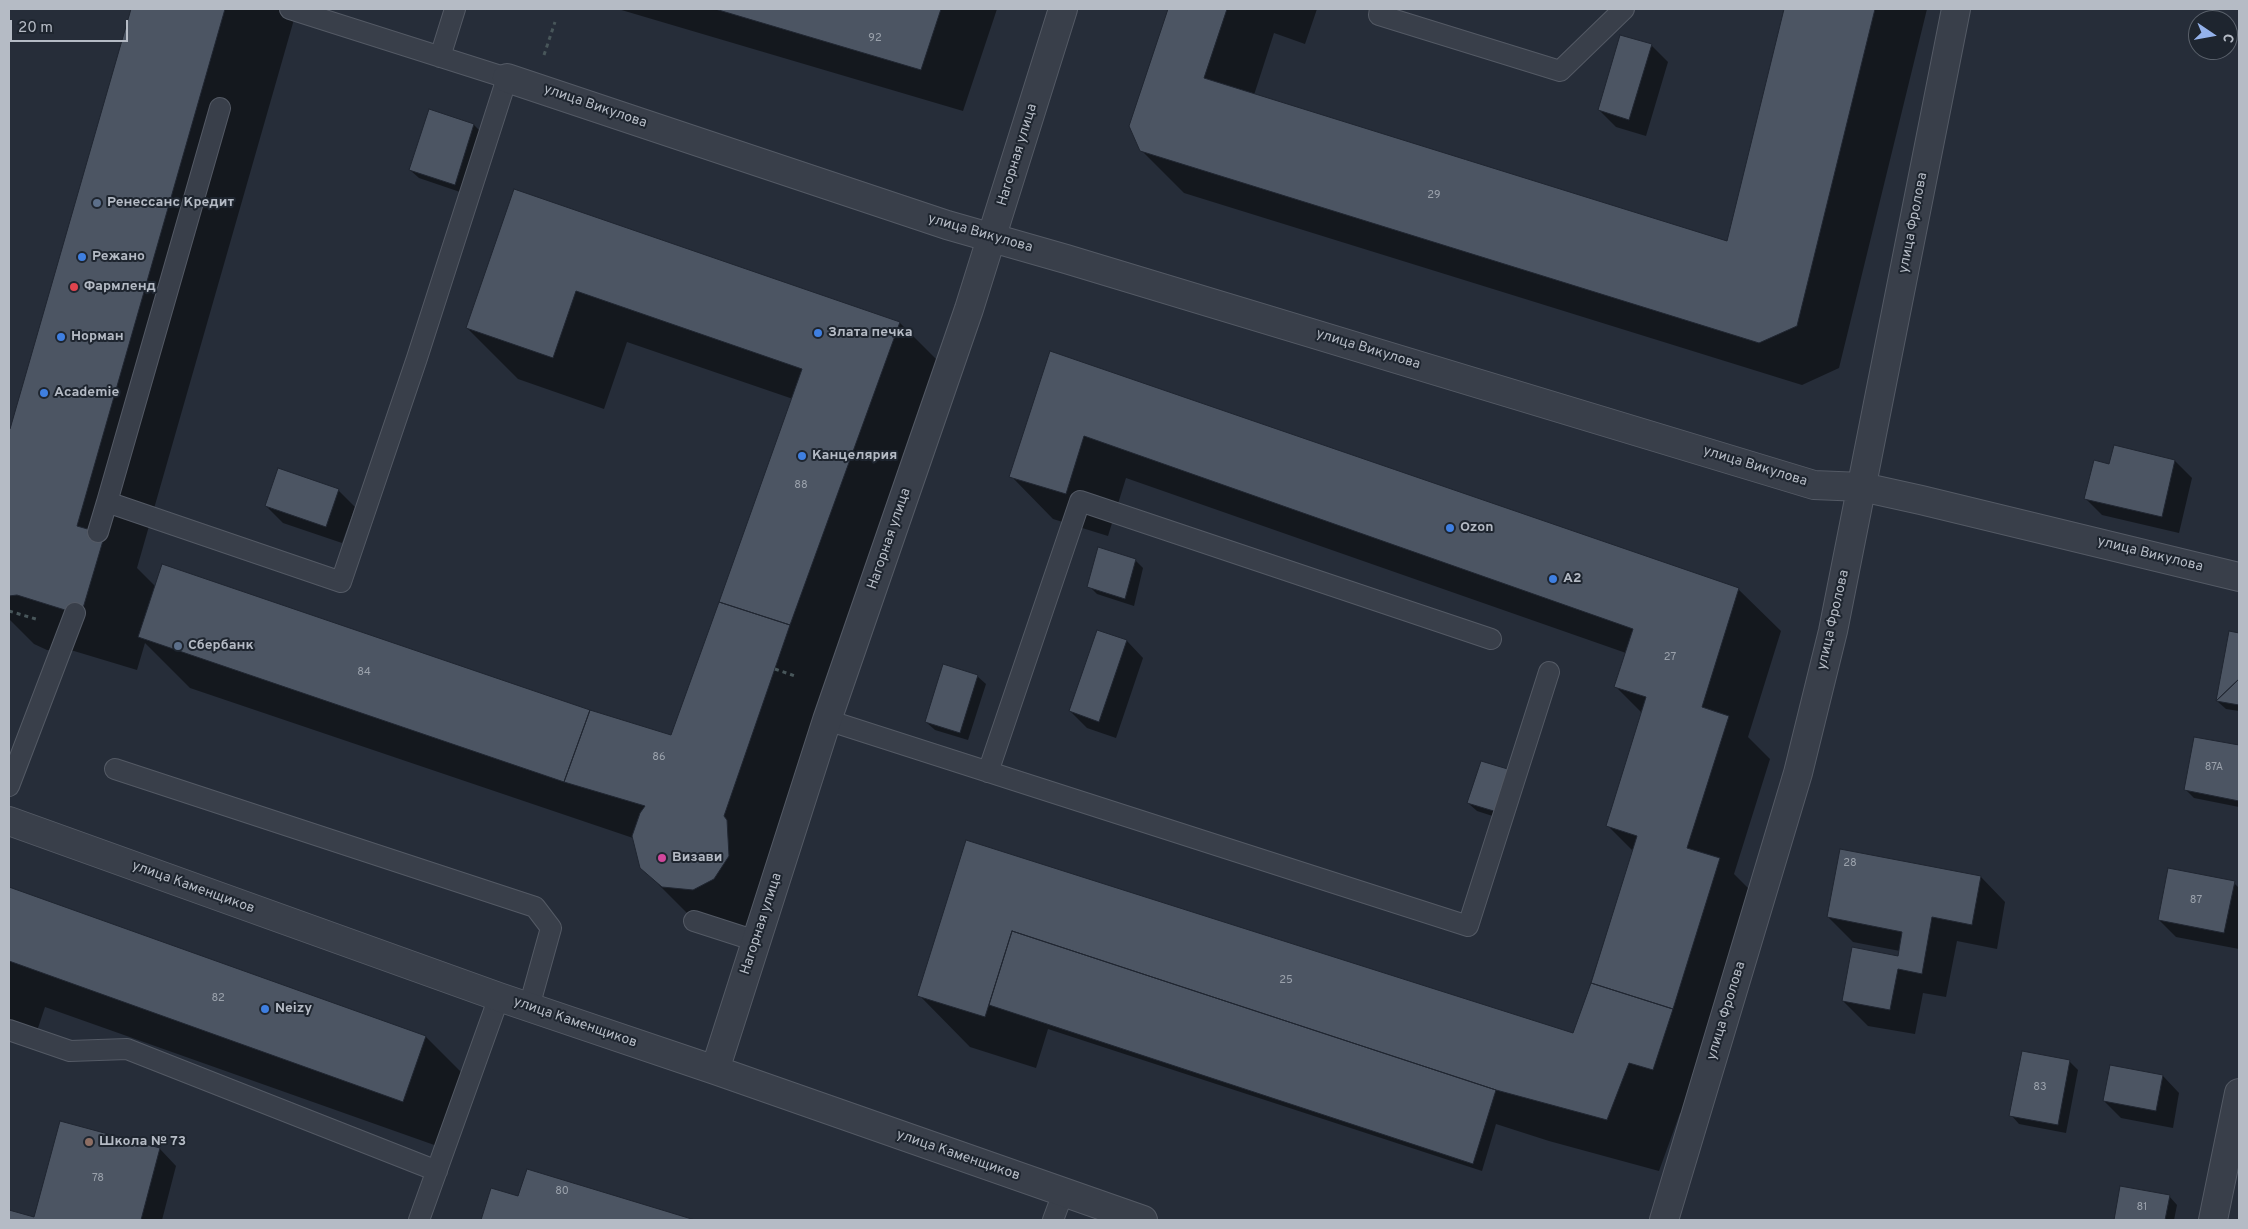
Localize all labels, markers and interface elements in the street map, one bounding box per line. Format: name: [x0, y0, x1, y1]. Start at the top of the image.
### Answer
scale bar: [12, 10, 130, 42]
north arrow: [2188, 10, 2238, 60]
text: 20 m: [18, 19, 53, 38]
house number: 92: [868, 32, 882, 46]
text: С: [2218, 32, 2236, 44]
street label: улица Викулова: [541, 81, 649, 133]
street label: Нагорная улица: [994, 102, 1042, 208]
street label: улица Фролова: [1896, 171, 1932, 275]
house number: 29: [1427, 189, 1441, 203]
place label: Ренессанс Кредит: [107, 195, 234, 211]
marker: Ренессанс Кредит: [91, 197, 103, 209]
street label: улица Викулова: [926, 211, 1034, 257]
place label: Режано: [92, 249, 145, 265]
marker: Режано: [76, 251, 88, 263]
place label: Фармленд: [84, 279, 156, 295]
marker: Фармленд: [68, 281, 80, 293]
place label: Злата печка: [828, 325, 913, 341]
street label: улица Викулова: [1314, 326, 1422, 374]
marker: Злата печка: [812, 327, 824, 339]
place label: Норман: [71, 329, 124, 345]
marker: Норман: [55, 331, 67, 343]
place label: Academie: [54, 385, 119, 401]
marker: Academie: [38, 387, 50, 399]
street label: улица Викулова: [1701, 443, 1809, 491]
place label: Канцелярия: [812, 448, 897, 464]
marker: Канцелярия: [796, 450, 808, 462]
house number: 88: [794, 479, 808, 493]
street label: Нагорная улица: [865, 486, 915, 592]
place label: Ozon: [1460, 520, 1493, 536]
marker: Ozon: [1444, 522, 1456, 534]
street label: улица Викулова: [2096, 534, 2204, 576]
street label: улица Фролова: [1814, 568, 1854, 672]
place label: А2: [1563, 571, 1582, 587]
marker: А2: [1547, 573, 1559, 585]
place label: Сбербанк: [188, 638, 254, 654]
marker: Сбербанк: [172, 640, 184, 652]
house number: 27: [1664, 651, 1676, 665]
house number: 84: [357, 666, 371, 680]
house number: 86: [652, 751, 666, 765]
house number: 87А: [2205, 761, 2223, 775]
place label: Визави: [672, 850, 723, 866]
marker: Визави: [656, 852, 668, 864]
house number: 28: [1843, 857, 1857, 871]
street label: улица Каменщиков: [129, 858, 257, 918]
street label: Нагорная улица: [738, 871, 786, 977]
house number: 87: [2190, 894, 2202, 908]
street label: улица Фролова: [1704, 960, 1750, 1062]
house number: 25: [1279, 974, 1293, 988]
house number: 82: [211, 992, 225, 1006]
street label: улица Каменщиков: [511, 994, 639, 1052]
place label: Neizy: [275, 1001, 312, 1017]
marker: Neizy: [259, 1003, 271, 1015]
house number: 83: [2033, 1081, 2047, 1095]
street label: улица Каменщиков: [894, 1127, 1022, 1185]
place label: Школа № 73: [99, 1134, 186, 1150]
marker: Школа № 73: [83, 1136, 95, 1148]
house number: 78: [92, 1172, 104, 1186]
house number: 80: [555, 1185, 569, 1199]
house number: 81: [2137, 1201, 2147, 1215]

